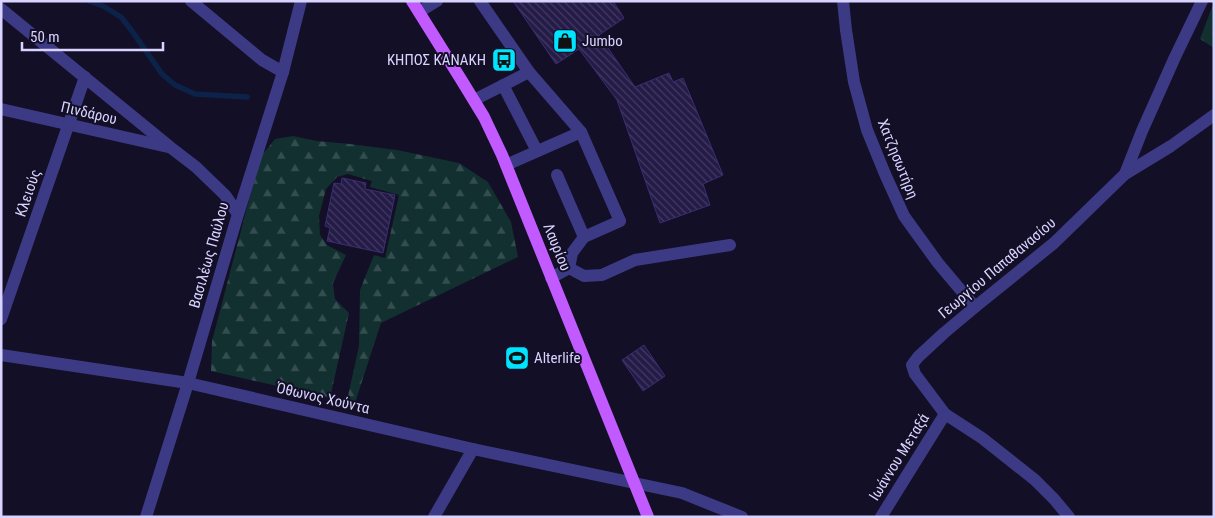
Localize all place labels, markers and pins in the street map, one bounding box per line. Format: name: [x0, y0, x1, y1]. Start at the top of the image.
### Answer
shop icon: Jumbo: [552, 28, 578, 54]
place label: Jumbo: [582, 32, 623, 50]
bus stop icon: ΚΗΠΟΣ ΚΑΝΑΚΗ: [491, 47, 517, 73]
place label: ΚΗΠΟΣ ΚΑΝΑΚΗ: [387, 51, 486, 69]
sports icon: Alterlife: [504, 345, 530, 371]
place label: Alterlife: [534, 349, 581, 367]

